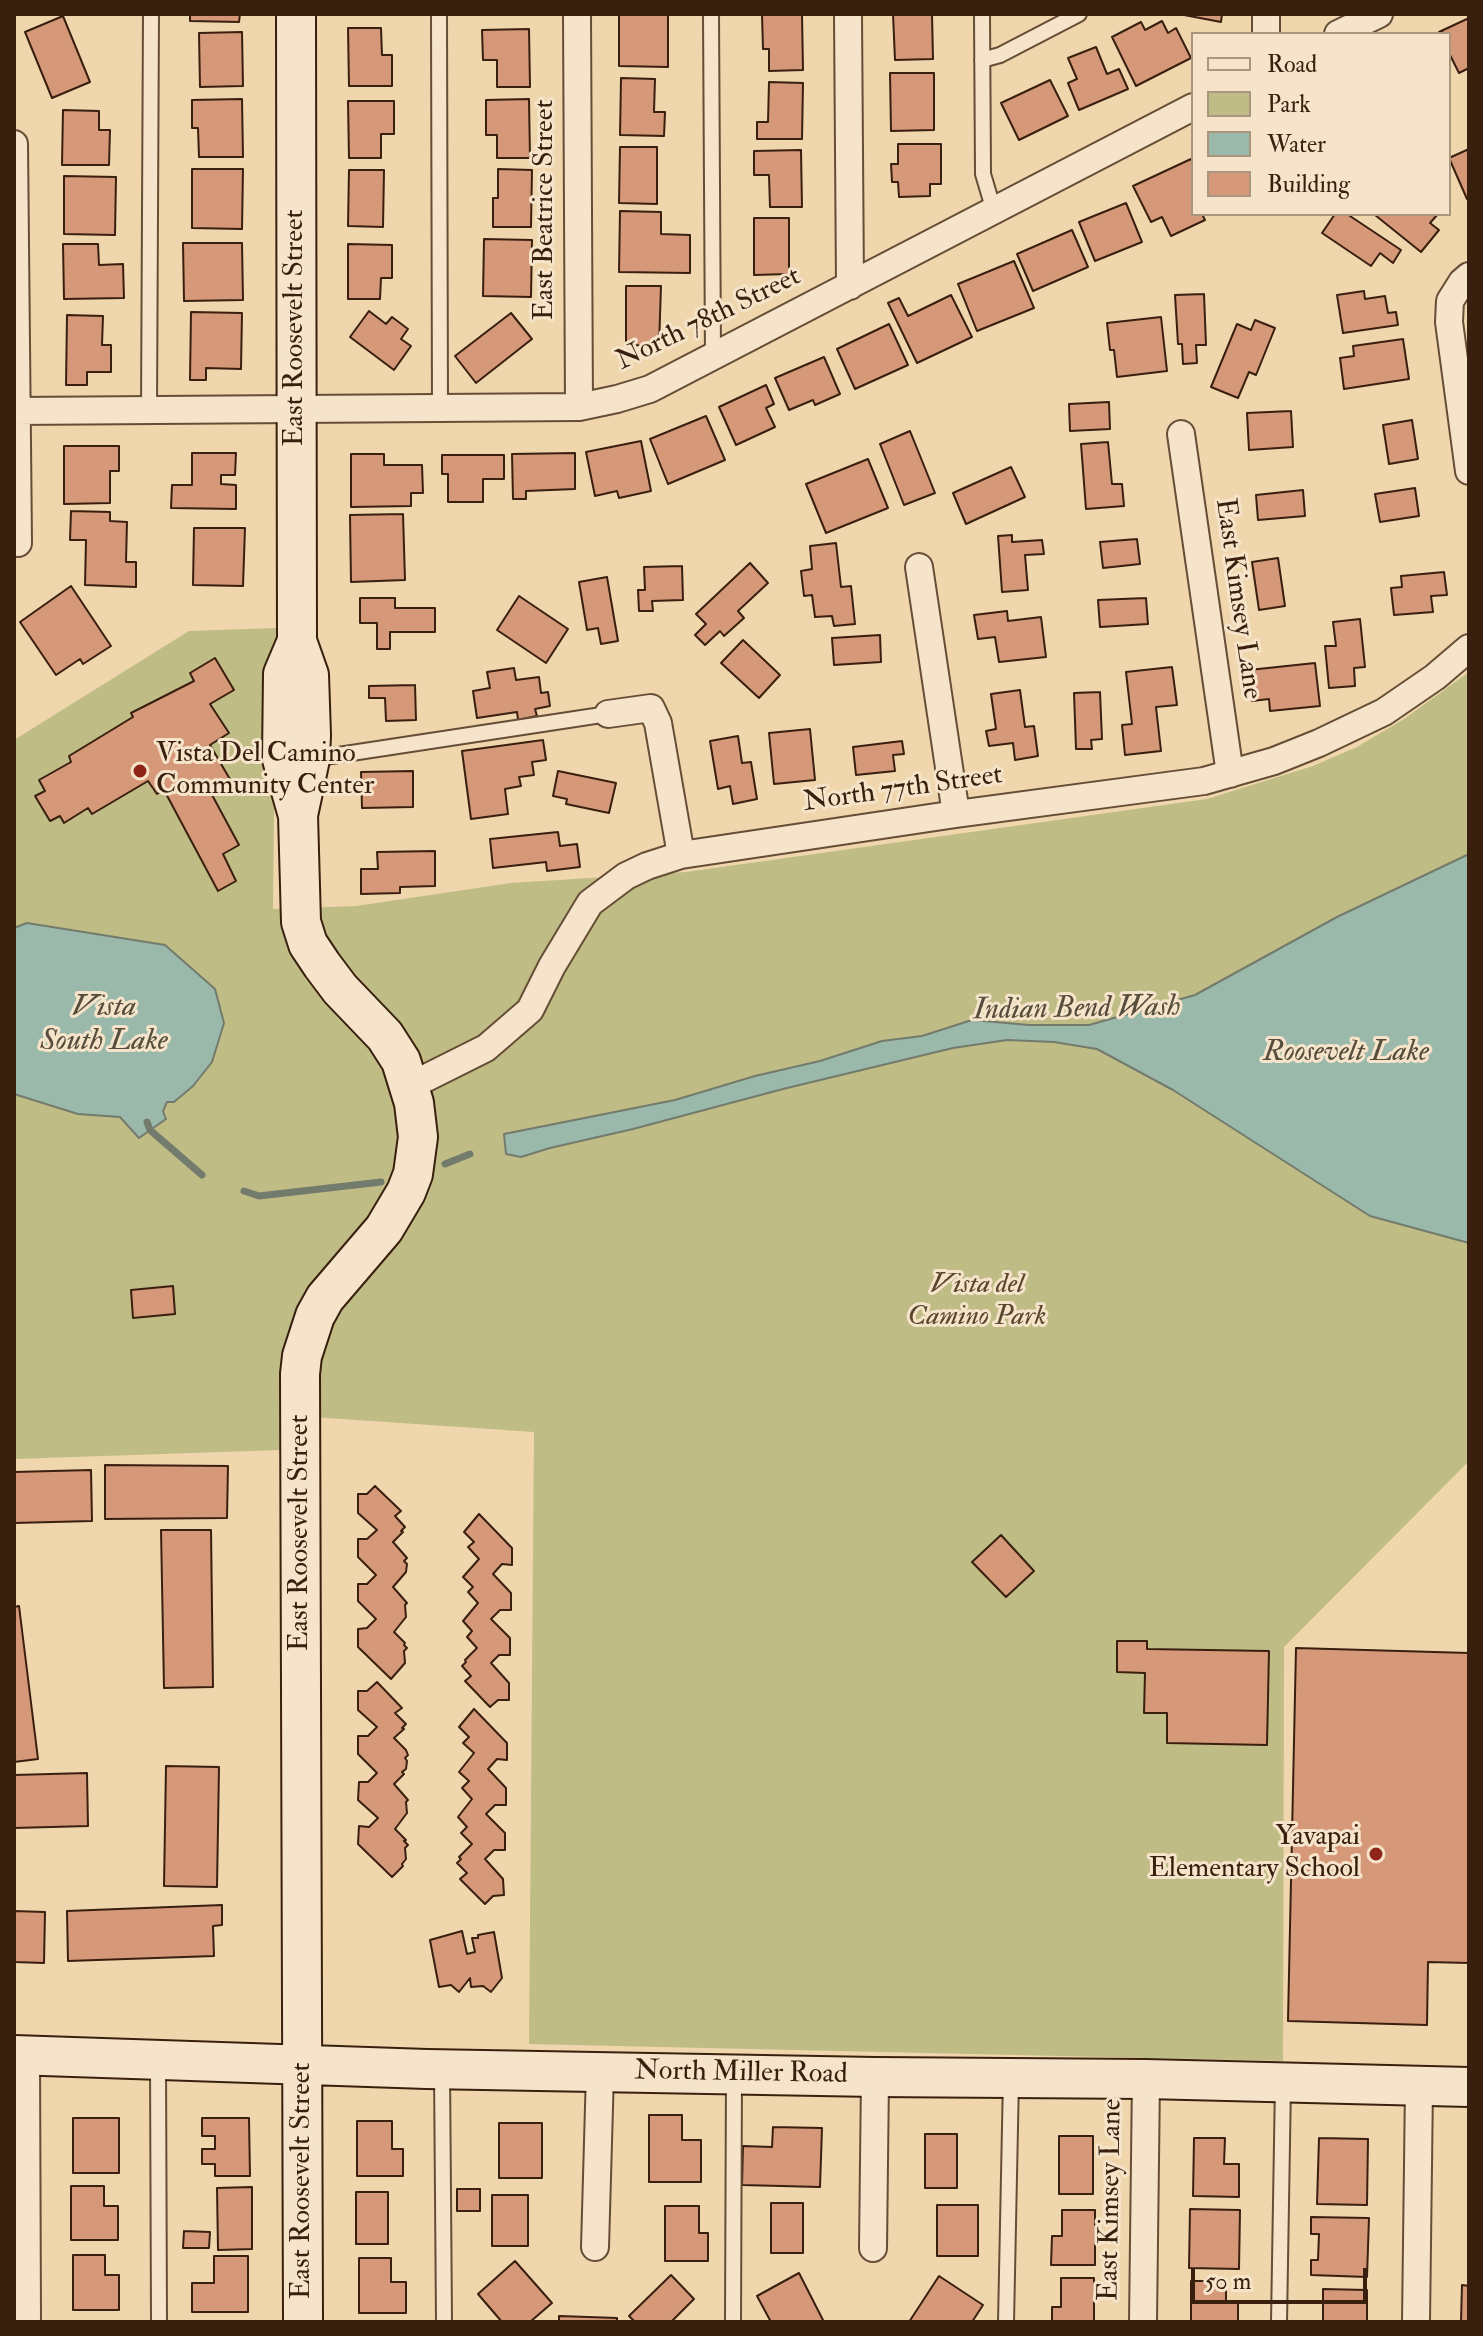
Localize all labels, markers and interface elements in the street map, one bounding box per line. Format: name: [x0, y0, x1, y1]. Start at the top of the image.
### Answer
legend: [1191, 32, 1451, 216]
text: Road: [1267, 49, 1317, 80]
text: Park: [1267, 89, 1311, 120]
street label: East Beatrice Street: [529, 99, 563, 321]
text: Water: [1267, 129, 1326, 160]
text: Building: [1267, 169, 1350, 200]
street label: East Roosevelt Street: [279, 209, 313, 447]
street label: North 78th Street: [611, 261, 807, 379]
street label: East Kimsey Lane: [1206, 496, 1268, 702]
place label: Vista Del Camino Community Center: [156, 738, 374, 804]
street label: North 77th Street: [801, 759, 1005, 821]
marker: Vista Del Camino Community Center: [131, 762, 149, 780]
water label: Indian Bend Wash: [973, 990, 1181, 1030]
water label: Vista South Lake: [40, 991, 168, 1062]
water label: Roosevelt Lake: [1263, 1036, 1429, 1072]
park label: Vista del Camino Park: [908, 1269, 1046, 1335]
street label: East Roosevelt Street: [284, 1414, 318, 1652]
place label: Yavapai Elementary School: [1149, 1821, 1360, 1887]
marker: Yavapai Elementary School: [1367, 1845, 1385, 1863]
street label: North Miller Road: [634, 2055, 848, 2093]
street label: East Roosevelt Street: [286, 2062, 320, 2300]
street label: East Kimsey Lane: [1093, 2099, 1131, 2301]
scale bar: [1195, 2252, 1371, 2302]
text: 50 m: [1205, 2266, 1251, 2297]

